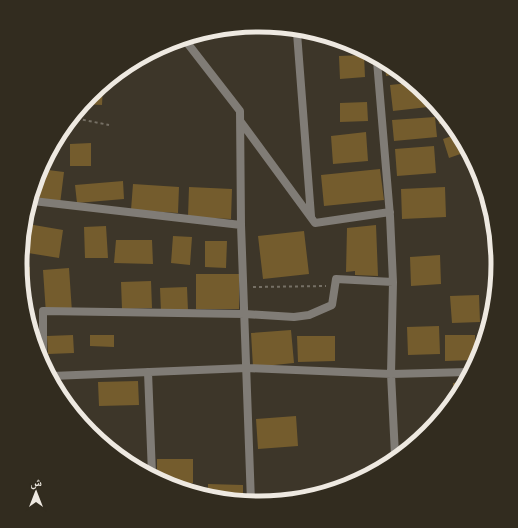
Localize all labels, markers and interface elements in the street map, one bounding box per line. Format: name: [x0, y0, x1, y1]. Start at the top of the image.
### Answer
north arrow: [16, 472, 56, 512]
text: ش: [30, 474, 42, 490]

